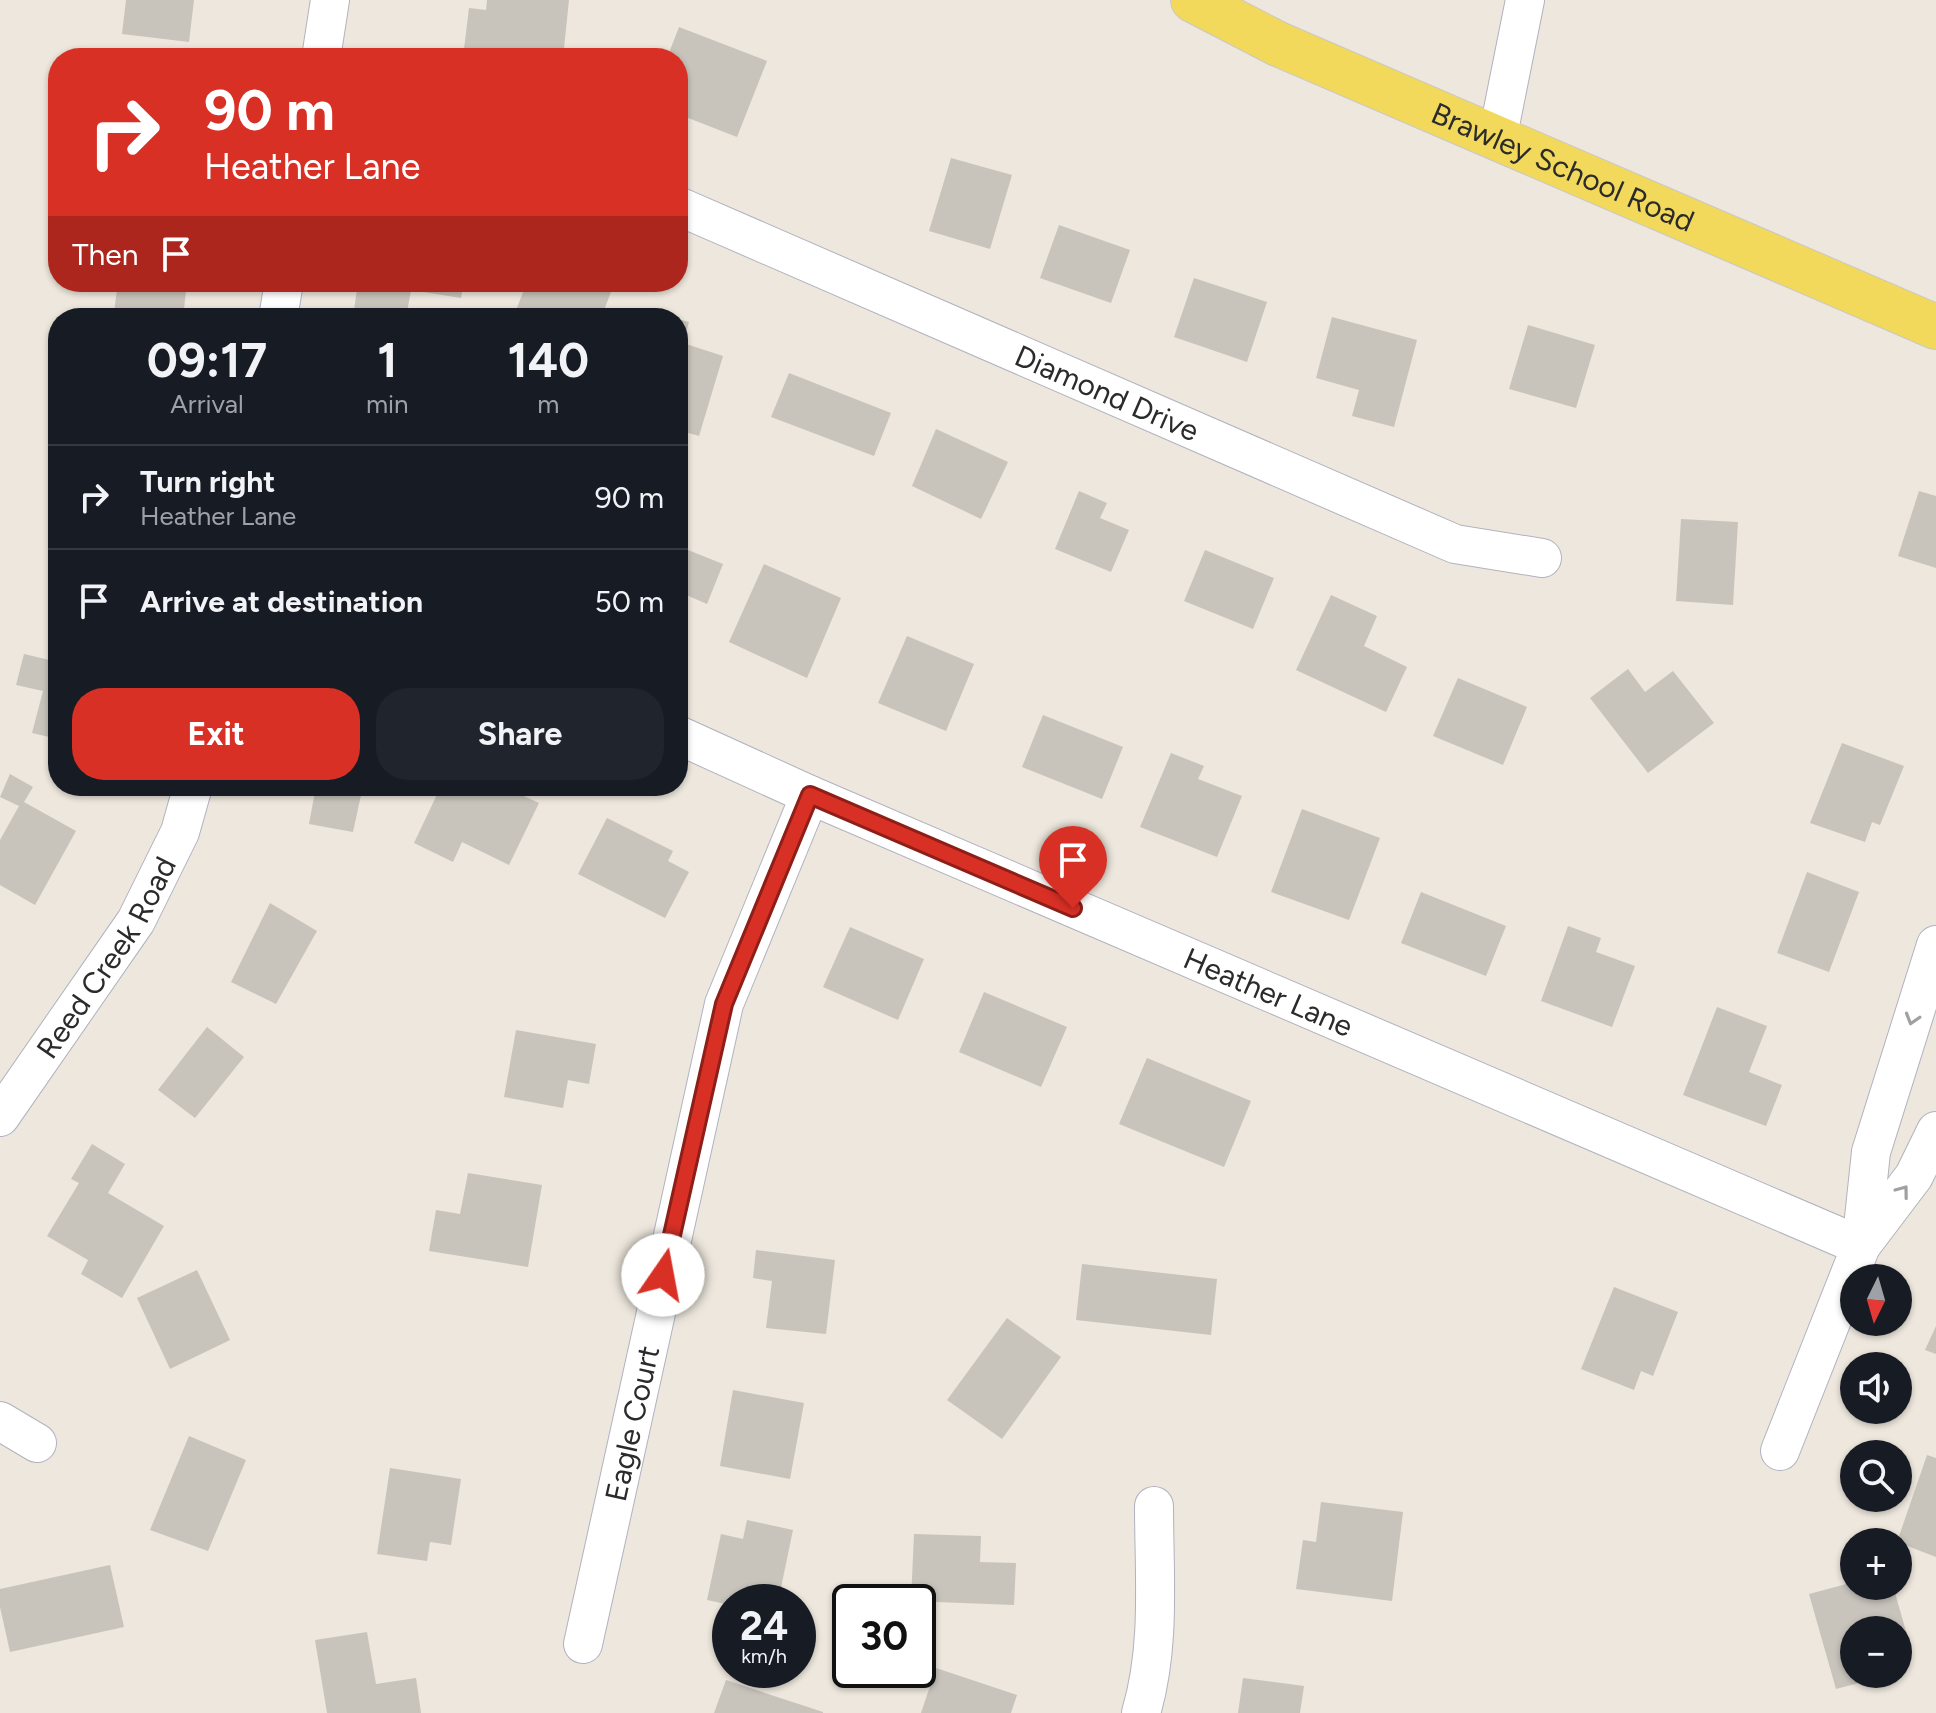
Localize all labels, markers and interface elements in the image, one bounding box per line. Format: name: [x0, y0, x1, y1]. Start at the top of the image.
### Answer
text: 90 m: [204, 77, 335, 144]
icon: right: [72, 80, 176, 184]
street label: Brawley School Road: [1426, 94, 1700, 239]
text: Heather Lane: [204, 145, 420, 188]
icon: arrive: [154, 232, 198, 276]
text: Then: [72, 236, 138, 273]
text: 09:17: [147, 331, 267, 389]
text: 1: [377, 331, 397, 389]
text: 140: [507, 331, 589, 389]
street label: Diamond Drive: [1009, 336, 1205, 449]
text: Arrival: [170, 388, 244, 420]
text: min: [366, 388, 409, 420]
text: m: [537, 388, 559, 420]
text: Turn right: [140, 463, 275, 500]
icon: right: [72, 475, 116, 519]
text: 90 m: [595, 479, 664, 516]
text: Heather Lane: [140, 500, 296, 532]
icon: arrive: [72, 579, 116, 623]
text: Arrive at destination: [140, 583, 423, 620]
text: 50 m: [595, 583, 664, 620]
button: Exit: [72, 688, 360, 780]
button: Share: [376, 688, 664, 780]
pin: [1039, 826, 1107, 908]
icon: arrive: [1051, 838, 1095, 882]
street label: Reed Creek Road: [28, 850, 183, 1065]
street label: Heather Lane: [1178, 939, 1359, 1044]
one-way arrow: [1905, 1012, 1921, 1026]
one-way arrow: [1893, 1185, 1907, 1200]
position arrow: [621, 1233, 705, 1317]
north arrow: [1840, 1264, 1912, 1336]
map controls: [1840, 1264, 1912, 1688]
street label: Eagle Court: [597, 1342, 667, 1505]
button: sound: [1840, 1352, 1912, 1424]
button: search: [1840, 1440, 1912, 1512]
button: +: [1840, 1528, 1912, 1600]
speed limit sign: 30: [832, 1584, 936, 1688]
text: 24: [740, 1602, 788, 1650]
button: −: [1840, 1616, 1912, 1688]
text: km/h: [741, 1644, 787, 1668]

